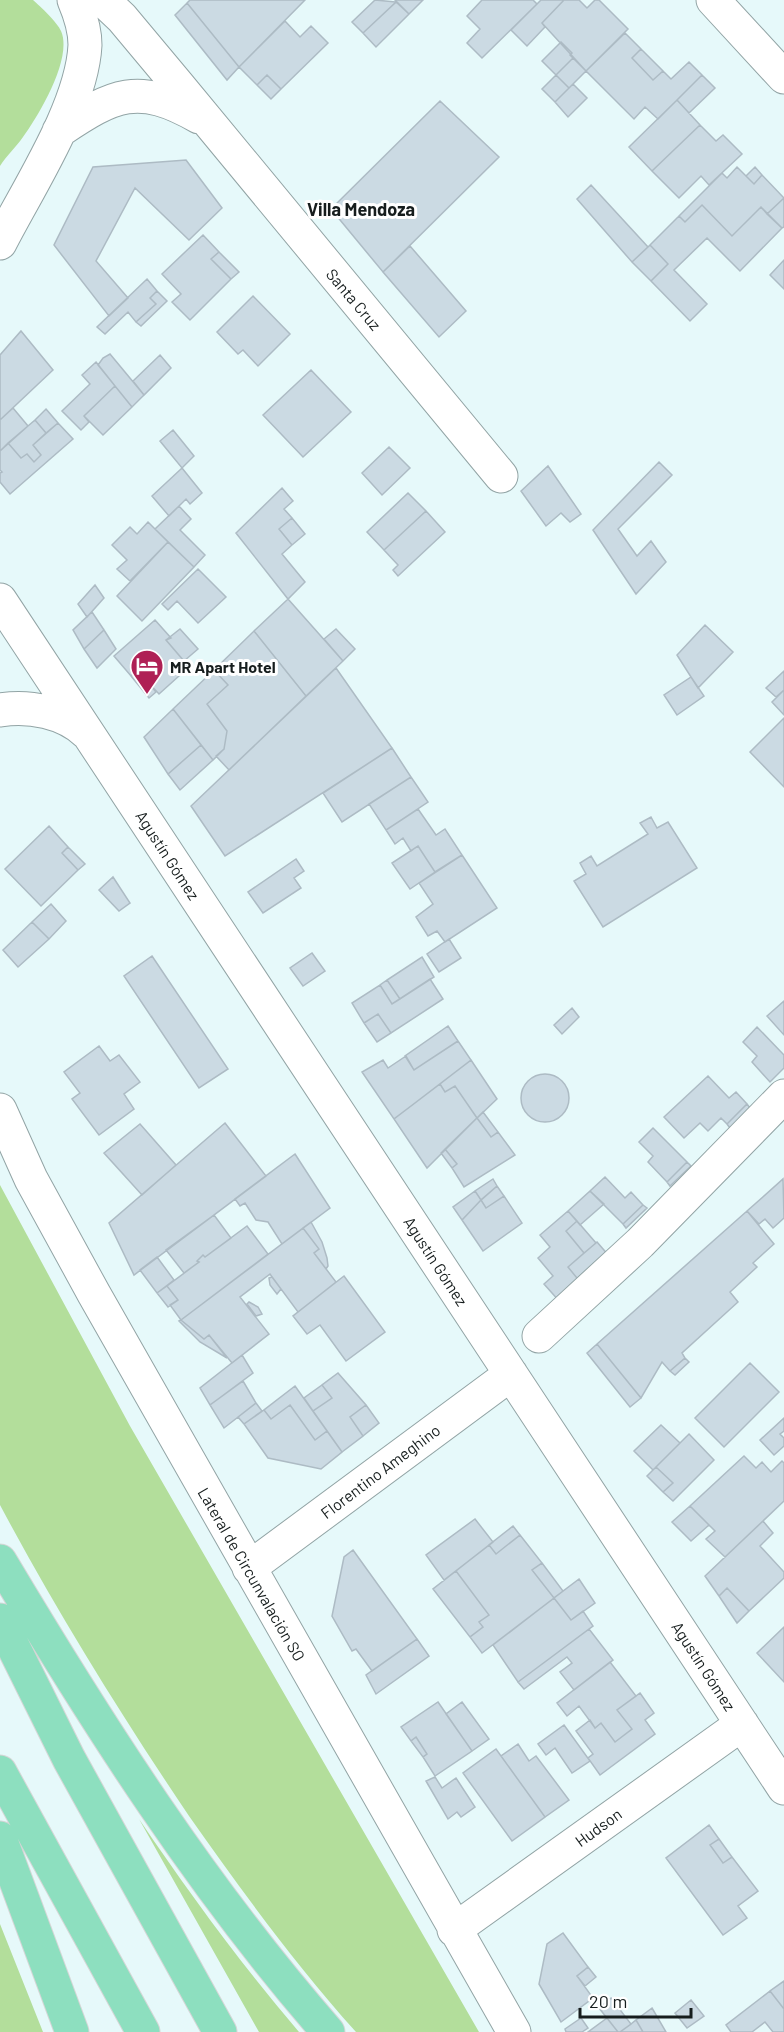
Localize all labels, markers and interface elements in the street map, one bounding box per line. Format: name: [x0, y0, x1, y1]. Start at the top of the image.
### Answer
district label: Villa Mendoza: [307, 198, 415, 220]
street label: Santa Cruz: [323, 264, 385, 334]
hotel icon: MR Apart Hotel: [129, 648, 165, 695]
place label: MR Apart Hotel: [170, 657, 276, 676]
street label: Agustín Gómez: [132, 807, 204, 903]
street label: Agustín Gómez: [400, 1213, 472, 1309]
street label: Florentino Ameghino: [317, 1420, 443, 1522]
street label: Lateral de Circunvalación SO: [194, 1484, 310, 1664]
street label: Agustín Gómez: [668, 1618, 740, 1714]
street label: Hudson: [571, 1804, 625, 1850]
scale bar: [580, 1981, 691, 2019]
text: 20 m: [589, 1990, 627, 2012]

